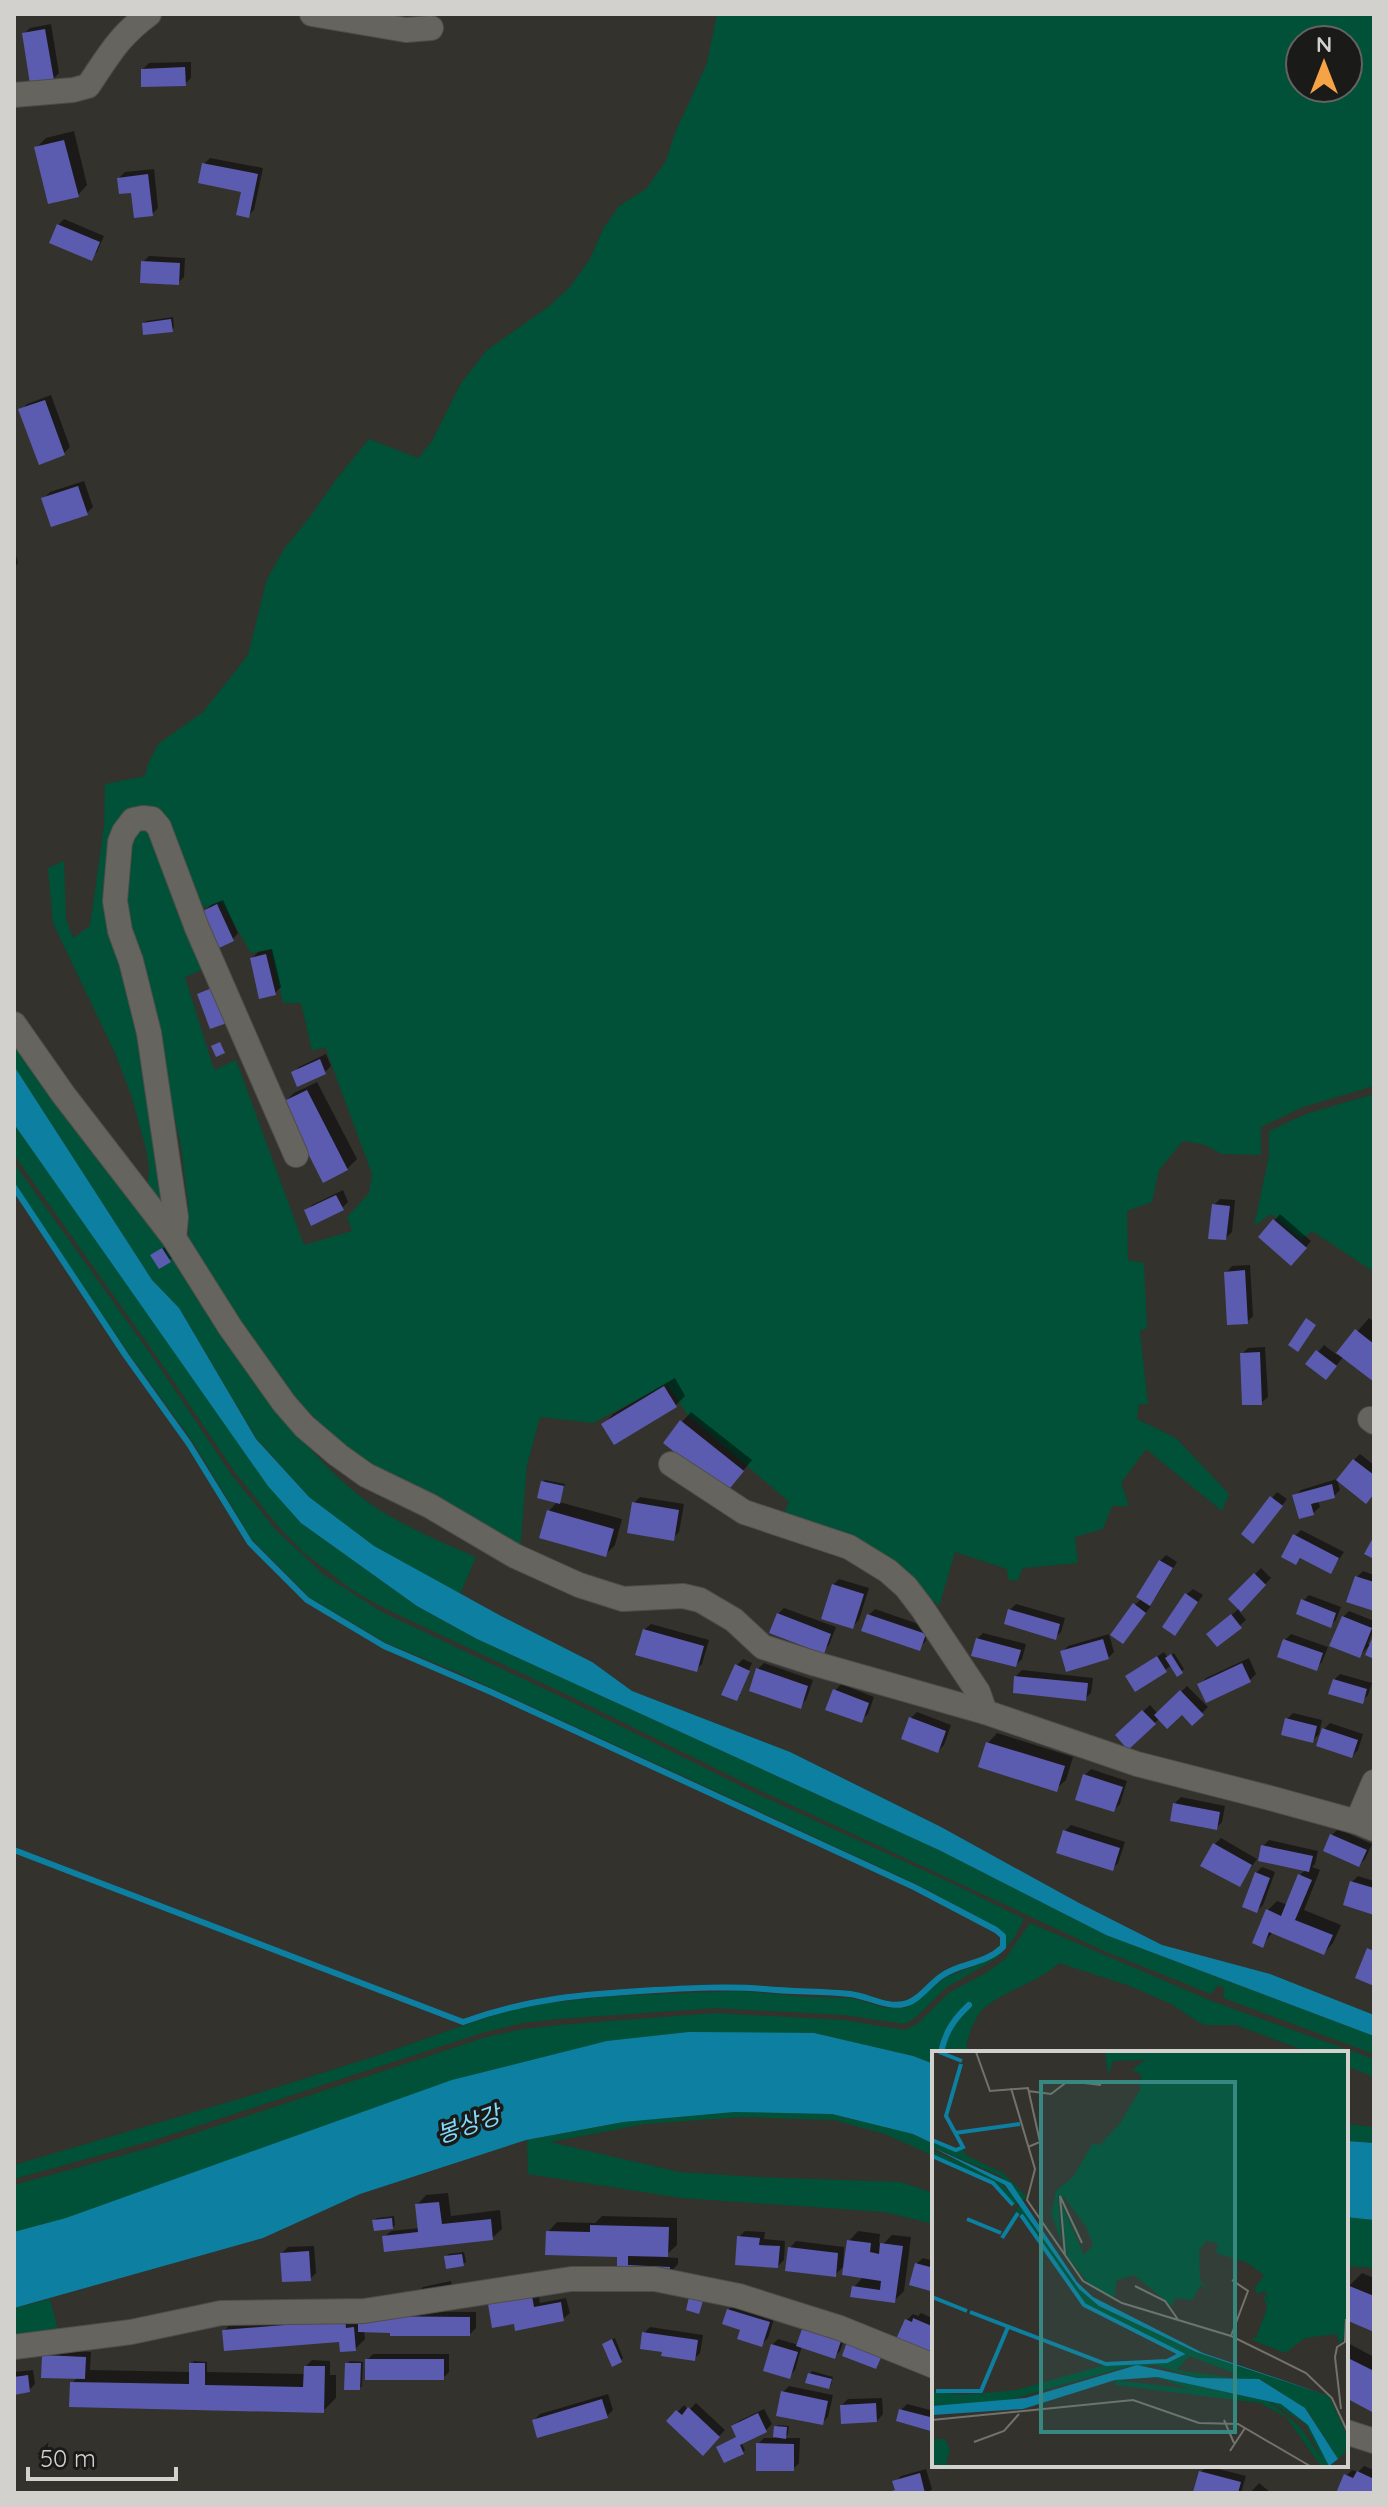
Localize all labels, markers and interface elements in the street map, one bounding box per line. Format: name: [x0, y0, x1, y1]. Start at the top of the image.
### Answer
north arrow: [1284, 24, 1364, 104]
text: N: [1316, 30, 1332, 58]
inset map: [932, 2051, 1348, 2467]
water label: 봉상강: [432, 2098, 507, 2149]
scale bar: [28, 2431, 176, 2481]
text: 50 m: [40, 2443, 96, 2473]

